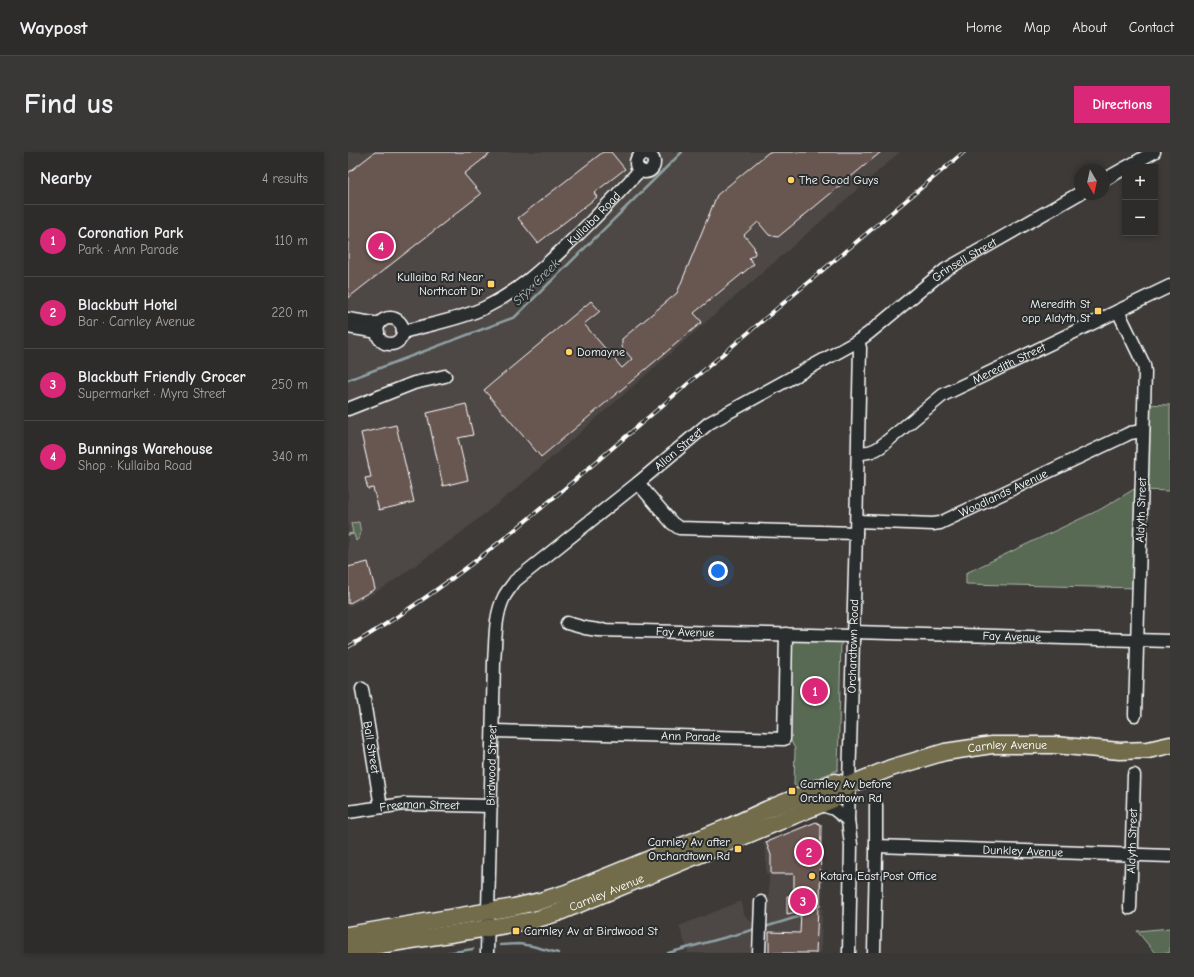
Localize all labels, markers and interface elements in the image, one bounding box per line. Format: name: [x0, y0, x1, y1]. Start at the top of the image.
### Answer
text: Waypost: [20, 17, 88, 39]
text: Home: [966, 19, 1002, 36]
text: Map: [1024, 19, 1050, 36]
text: About: [1072, 19, 1107, 36]
text: Contact: [1129, 19, 1174, 36]
button: Directions: [1074, 86, 1170, 123]
text: Find us: [24, 88, 113, 120]
north arrow: [1074, 164, 1110, 200]
map controls: [1122, 164, 1158, 236]
button: +: [1122, 164, 1158, 200]
text: Nearby: [40, 169, 91, 188]
text: 4 results: [262, 171, 308, 186]
place label: The Good Guys: [799, 173, 878, 187]
marker: The Good Guys: [786, 175, 796, 185]
street label: Kullaiba Road: [564, 189, 623, 248]
button: −: [1122, 200, 1158, 236]
text: Coronation Park: [78, 224, 183, 242]
pin: 4: [368, 231, 394, 261]
text: 1: [50, 233, 56, 248]
text: 110 m: [275, 233, 308, 248]
street label: Grinsell Street: [929, 235, 1000, 285]
text: Park · Ann Parade: [78, 242, 179, 257]
water label: Styx Creek: [510, 255, 563, 308]
place label: Kullaiba Rd Near Northcott Dr: [397, 270, 483, 298]
marker: Kullaiba Rd Near Northcott Dr: [486, 279, 496, 289]
text: Blackbutt Hotel: [78, 296, 177, 314]
place label: Meredith St opp Aldyth St: [1022, 297, 1091, 325]
text: 2: [50, 305, 56, 320]
text: 220 m: [271, 305, 308, 320]
marker: Meredith St opp Aldyth St: [1093, 306, 1103, 316]
text: Bar · Carnley Avenue: [78, 314, 195, 329]
street label: Meredith Street: [970, 340, 1048, 387]
place label: Domayne: [577, 345, 625, 359]
marker: Domayne: [564, 347, 574, 357]
text: Blackbutt Friendly Grocer: [78, 368, 246, 386]
text: 3: [50, 377, 56, 392]
text: 250 m: [271, 377, 308, 392]
text: Supermarket · Myra Street: [78, 386, 225, 401]
street label: Allan Street: [651, 424, 706, 473]
text: Bunnings Warehouse: [78, 440, 213, 458]
text: 4: [50, 449, 56, 464]
text: 340 m: [272, 449, 308, 464]
text: Shop · Kullaiba Road: [78, 458, 192, 473]
street label: Woodlands Avenue: [957, 466, 1050, 520]
street label: Aldyth Street: [1133, 477, 1149, 543]
your location: [708, 561, 728, 581]
street label: Orchardtown Road: [845, 599, 861, 694]
street label: Fay Avenue: [656, 624, 715, 640]
street label: Fay Avenue: [983, 629, 1041, 644]
pin: 1: [802, 676, 828, 706]
street label: Ball Street: [360, 720, 383, 775]
street label: Birdwood Street: [484, 724, 500, 806]
street label: Ann Parade: [661, 729, 721, 744]
street label: Carnley Avenue: [967, 738, 1047, 756]
place label: Carnley Av before Orchardtown Rd: [800, 777, 891, 805]
marker: Carnley Av before Orchardtown Rd: [787, 786, 797, 796]
street label: Freeman Street: [378, 797, 460, 814]
street label: Aldyth Street: [1124, 808, 1140, 874]
place label: Carnley Av after Orchardtown Rd: [648, 835, 730, 863]
pin: 2: [796, 837, 822, 867]
street label: Dunkley Avenue: [982, 843, 1064, 859]
marker: Carnley Av after Orchardtown Rd: [733, 844, 743, 854]
place label: Kotara East Post Office: [820, 869, 937, 883]
street label: Carnley Avenue: [567, 871, 646, 914]
marker: Kotara East Post Office: [807, 871, 817, 881]
pin: 3: [790, 886, 816, 916]
place label: Carnley Av at Birdwood St: [524, 924, 658, 938]
marker: Carnley Av at Birdwood St: [511, 926, 521, 936]

